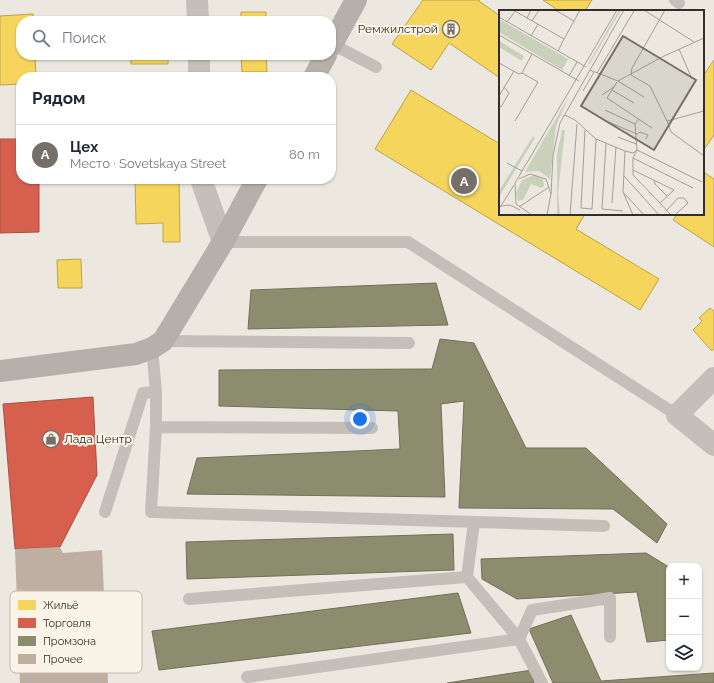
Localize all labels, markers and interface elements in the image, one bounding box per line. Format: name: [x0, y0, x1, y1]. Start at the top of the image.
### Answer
inset map: [499, 10, 704, 215]
search box: [16, 16, 336, 60]
building icon: Ремжилстрой: [441, 19, 461, 39]
place label: Ремжилстрой: [358, 22, 438, 36]
icon: search: [30, 27, 52, 49]
text: Поиск: [62, 29, 107, 47]
text: Рядом: [32, 88, 85, 108]
text: Цех: [70, 138, 98, 156]
text: A: [41, 147, 49, 162]
text: 80 m: [289, 147, 320, 162]
text: Место · Sovetskaya Street: [70, 156, 226, 171]
pin: A: [451, 166, 477, 196]
your location: [350, 409, 370, 429]
shop icon: Лада Центр: [41, 429, 61, 449]
place label: Лада Центр: [64, 432, 132, 446]
map controls: [666, 563, 702, 671]
button: +: [666, 563, 702, 599]
legend: [10, 591, 142, 673]
text: Жильё: [43, 599, 79, 612]
button: −: [666, 599, 702, 635]
text: Торговля: [43, 617, 91, 630]
text: Промзона: [43, 635, 96, 648]
button: layers: [666, 635, 702, 671]
text: Прочее: [43, 653, 83, 666]

